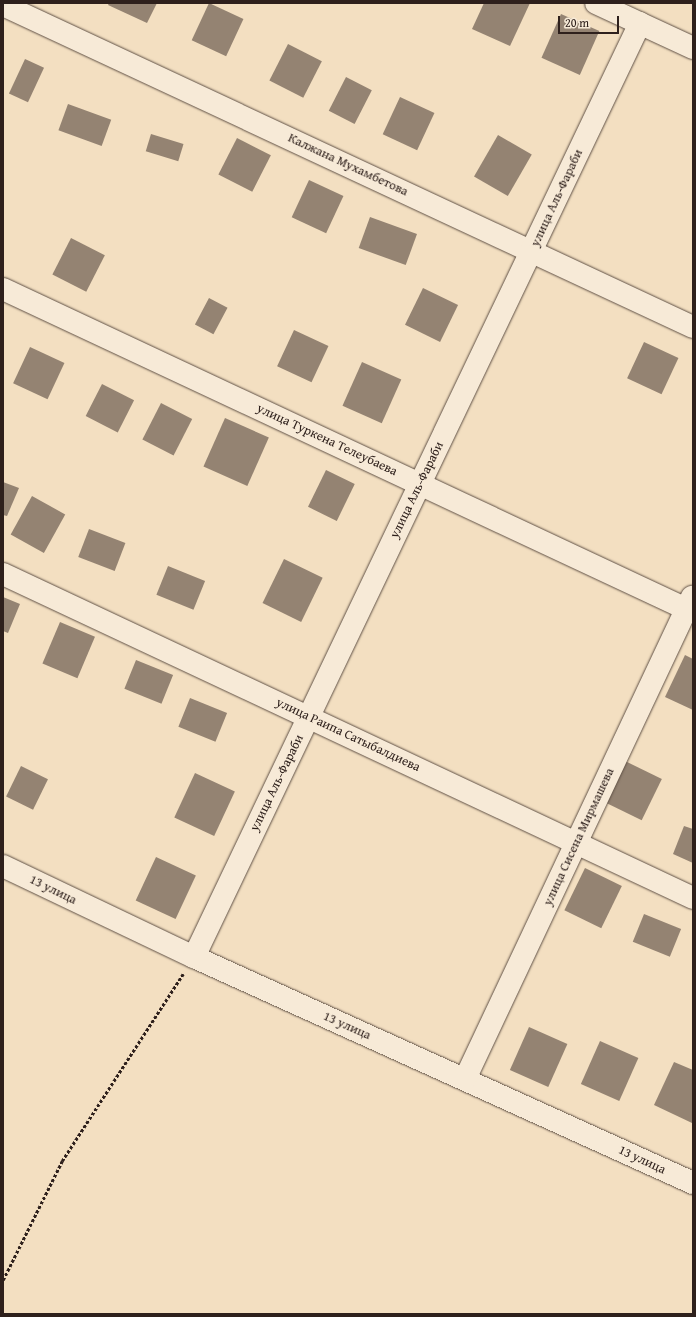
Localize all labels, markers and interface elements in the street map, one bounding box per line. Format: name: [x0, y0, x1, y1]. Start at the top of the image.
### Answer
scale bar: [560, 8, 621, 34]
text: 20 m: [565, 14, 589, 31]
street label: Калжана Мухамбетова: [285, 130, 411, 200]
street label: улица Аль-Фараби: [528, 147, 586, 249]
street label: улица Туркена Телеубаева: [254, 401, 400, 479]
street label: улица Аль-Фараби: [387, 439, 447, 541]
street label: улица Раипа Сатыбалдиева: [273, 695, 423, 775]
street label: улица Аль-Фараби: [247, 732, 307, 834]
street label: улица Сисена Мирмашева: [540, 766, 618, 908]
street label: 13 улица: [27, 872, 79, 908]
street label: 13 улица: [321, 1009, 373, 1043]
street label: 13 улица: [616, 1142, 668, 1178]

